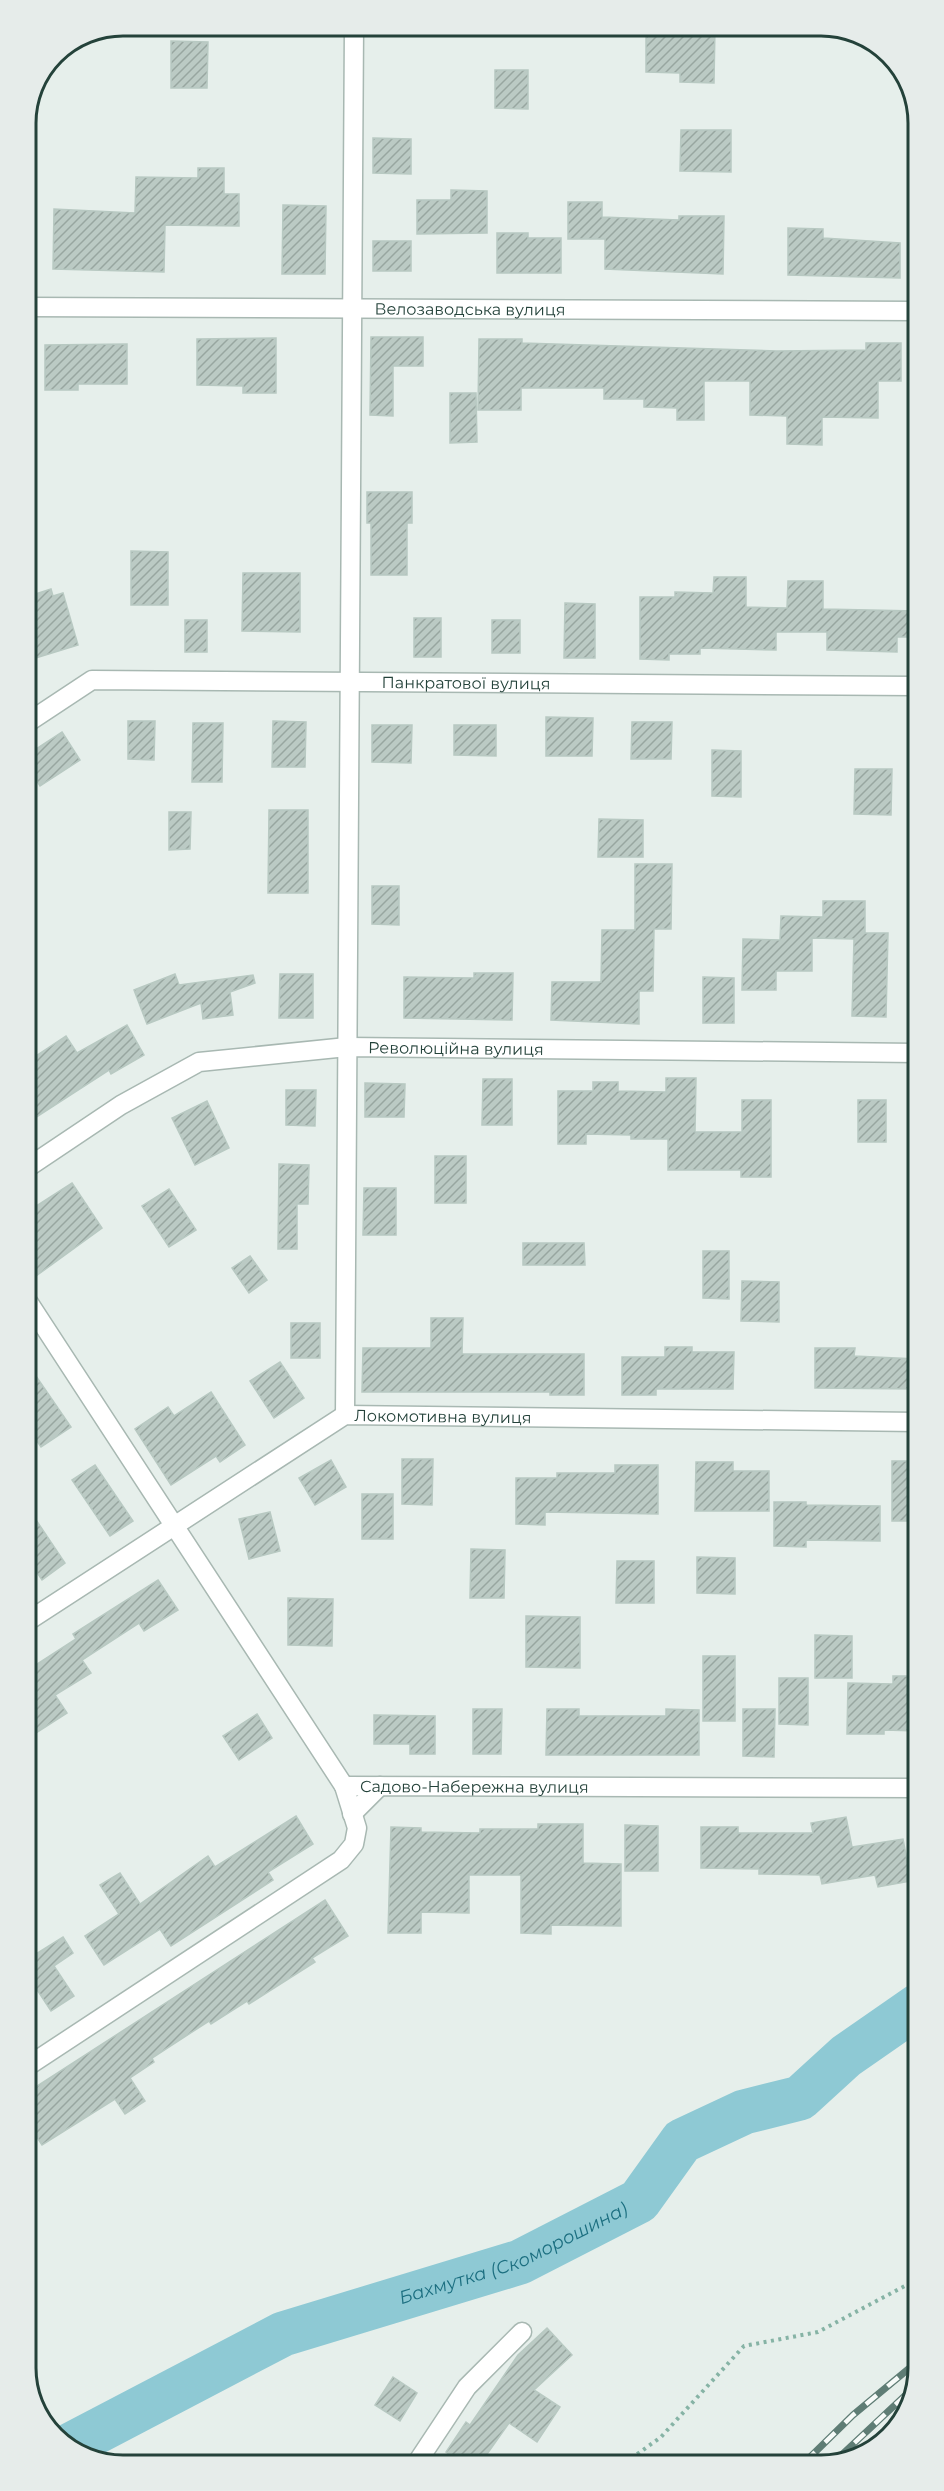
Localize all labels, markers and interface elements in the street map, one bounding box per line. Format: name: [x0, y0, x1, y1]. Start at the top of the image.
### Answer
street label: Велозаводська вулиця: [374, 299, 566, 319]
street label: Панкратової вулиця: [382, 673, 551, 693]
street label: Революційна вулиця: [368, 1038, 544, 1059]
street label: Локомотивна вулиця: [354, 1406, 532, 1427]
street label: Садово-Набережна вулиця: [360, 1777, 589, 1796]
water label: Бахмутка (Скоморошина): [396, 2198, 631, 2309]

